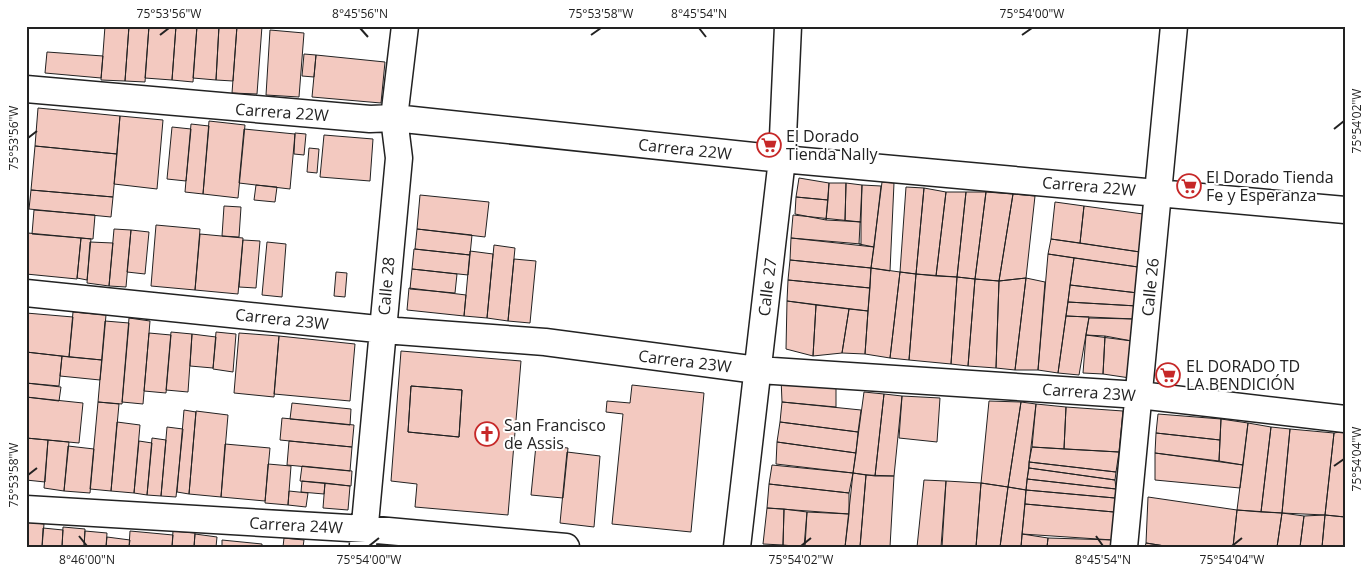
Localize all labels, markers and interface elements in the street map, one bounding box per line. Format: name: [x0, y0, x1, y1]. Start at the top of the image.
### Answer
text: 75°53'56"W: [137, 5, 201, 22]
text: 8°45'56"N: [332, 5, 388, 22]
text: 75°53'58"W: [569, 5, 633, 22]
text: 8°45'54"N: [671, 5, 727, 22]
text: 75°54'00"W: [1000, 5, 1064, 22]
text: 75°54'02"W: [1348, 89, 1365, 153]
street label: Carrera 22W: [235, 98, 330, 126]
text: 75°53'56"W: [5, 106, 22, 170]
place label: El Dorado Tienda Nally: [786, 125, 879, 165]
supermarket icon: El Dorado Tienda Nally: [756, 132, 782, 158]
street label: Carrera 22W: [637, 133, 733, 165]
place label: El Dorado Tienda Fe y Esperanza: [1206, 166, 1334, 206]
street label: Carrera 22W: [1041, 171, 1137, 201]
supermarket icon: El Dorado Tienda Fe y Esperanza: [1176, 173, 1202, 199]
street label: Calle 28: [372, 256, 400, 316]
street label: Calle 27: [753, 257, 781, 317]
street label: Calle 26: [1136, 257, 1164, 317]
street label: Carrera 23W: [234, 303, 330, 335]
street label: Carrera 23W: [637, 344, 733, 378]
place label: EL DORADO TD LA BENDICIÓN: [1186, 355, 1300, 395]
supermarket icon: EL DORADO TD LA BENDICIÓN: [1155, 362, 1181, 388]
street label: Carrera 23W: [1042, 378, 1137, 406]
place label: San Francisco de Assis: [504, 414, 606, 454]
church icon: San Francisco de Assis: [474, 421, 500, 447]
text: 75°54'04"W: [1348, 427, 1365, 491]
text: 75°53'58"W: [5, 443, 22, 507]
street label: Carrera 24W: [249, 512, 344, 538]
text: 8°46'00"N: [59, 551, 115, 568]
text: 75°54'00"W: [337, 551, 401, 568]
text: 75°54'02"W: [769, 551, 833, 568]
text: 8°45'54"N: [1075, 551, 1131, 568]
text: 75°54'04"W: [1200, 551, 1264, 568]

